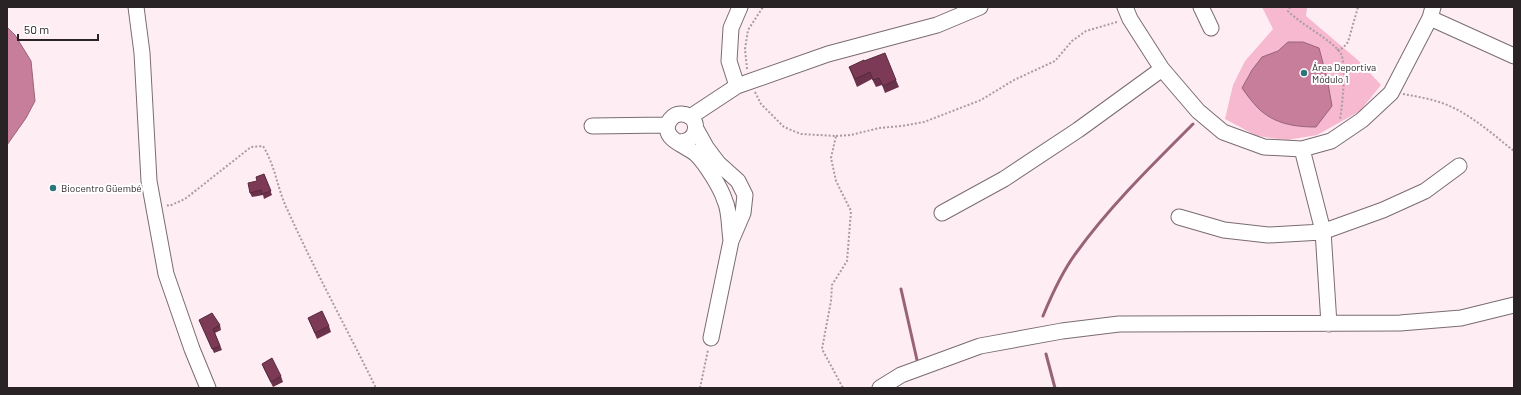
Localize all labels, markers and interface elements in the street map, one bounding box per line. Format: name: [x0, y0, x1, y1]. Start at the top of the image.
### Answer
scale bar: [18, 16, 98, 42]
text: 50 m: [24, 22, 49, 36]
place label: Área Deportiva Módulo 1: [1312, 61, 1376, 85]
marker: Área Deportiva Módulo 1: [1299, 68, 1309, 78]
place label: Biocentro Güembé: [61, 182, 142, 194]
marker: Biocentro Güembé: [48, 183, 58, 193]

